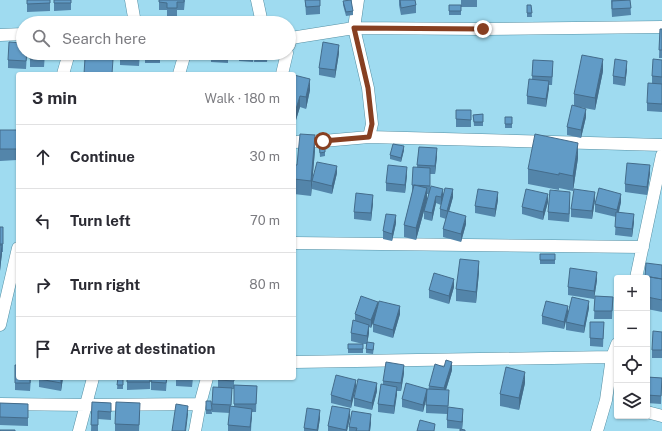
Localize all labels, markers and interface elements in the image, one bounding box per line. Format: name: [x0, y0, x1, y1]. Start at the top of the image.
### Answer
search box: [16, 16, 296, 60]
route end: [474, 20, 492, 38]
icon: search: [30, 27, 52, 49]
text: Search here: [62, 30, 146, 47]
text: 3 min: [32, 88, 77, 108]
text: Walk · 180 m: [205, 91, 280, 106]
route start: [314, 132, 332, 150]
icon: ahead: [32, 146, 54, 168]
text: Continue: [70, 148, 135, 165]
text: 30 m: [250, 149, 280, 164]
icon: left: [32, 210, 54, 232]
text: Turn left: [70, 212, 131, 229]
text: 70 m: [250, 213, 280, 228]
icon: right: [32, 274, 54, 296]
map controls: [614, 275, 650, 419]
button: +: [614, 275, 650, 311]
text: Turn right: [70, 276, 140, 293]
text: 80 m: [249, 277, 280, 292]
button: −: [614, 311, 650, 347]
icon: arrive: [32, 338, 54, 360]
text: Arrive at destination: [70, 340, 215, 357]
button: locate: [614, 347, 650, 383]
button: layers: [614, 383, 650, 419]

